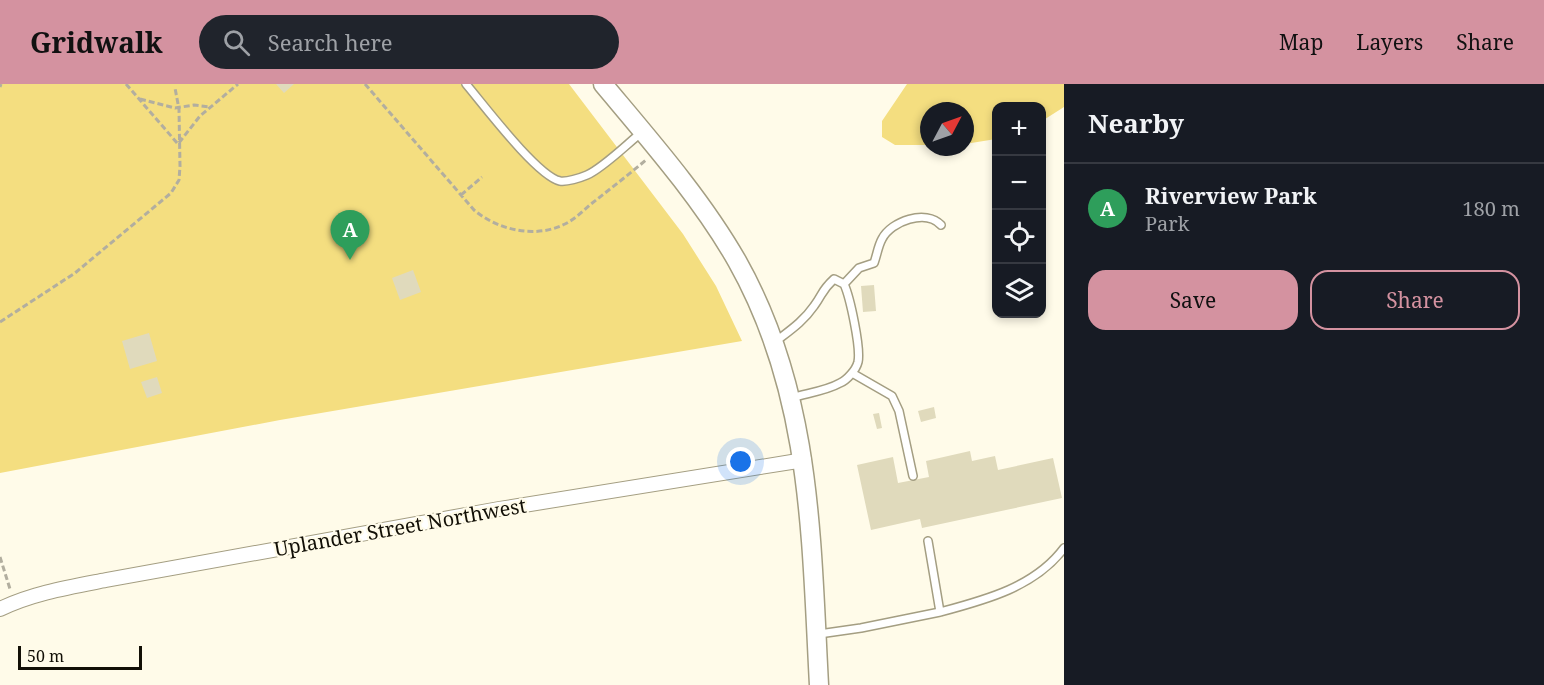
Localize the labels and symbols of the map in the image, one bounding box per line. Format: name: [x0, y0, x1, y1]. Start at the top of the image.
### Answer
north arrow: [920, 102, 974, 156]
pin: A: [330, 210, 370, 260]
your location: [726, 447, 755, 476]
street label: Uplander Street Northwest: [272, 492, 528, 562]
scale bar: [18, 643, 142, 670]

